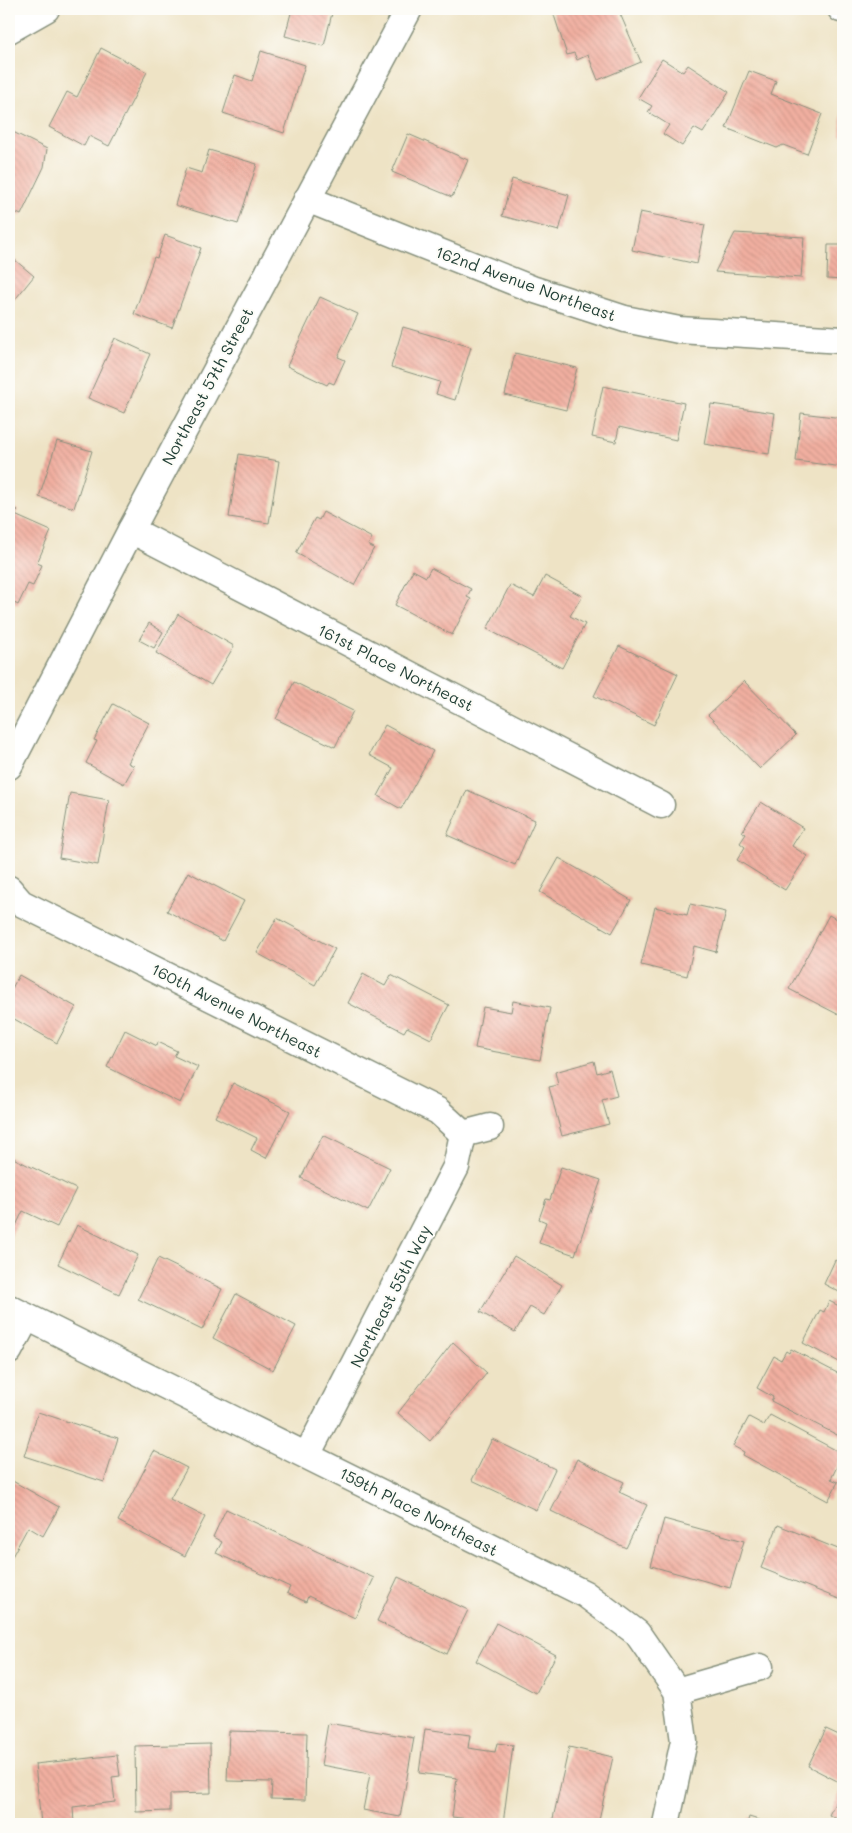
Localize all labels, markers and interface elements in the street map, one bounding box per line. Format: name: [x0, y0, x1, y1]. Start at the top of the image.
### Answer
street label: 162nd Avenue Northeast: [433, 241, 619, 325]
street label: Northeast 57th Street: [157, 304, 257, 468]
street label: 161st Place Northeast: [315, 619, 477, 715]
street label: 160th Avenue Northeast: [148, 958, 326, 1062]
street label: Northeast 55th Way: [345, 1221, 435, 1371]
street label: 159th Place Northeast: [336, 1462, 502, 1560]

